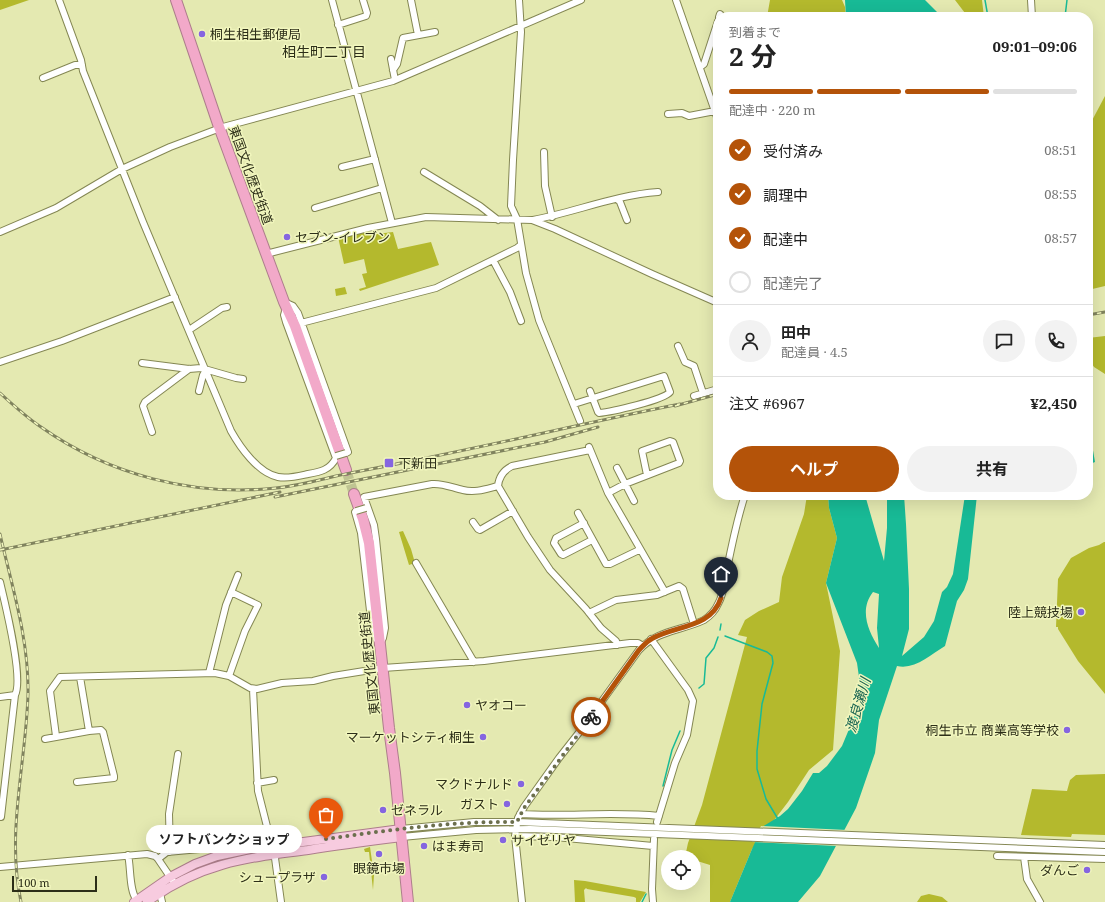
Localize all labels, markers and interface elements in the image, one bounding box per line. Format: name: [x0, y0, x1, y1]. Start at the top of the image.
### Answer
text: 到着まで: [729, 23, 781, 41]
place label: 桐生相生郵便局: [210, 25, 301, 43]
marker: 桐生相生郵便局: [197, 29, 207, 39]
text: 09:01–09:06: [993, 36, 1077, 56]
text: 2 分: [729, 38, 776, 74]
district label: 相生町二丁目: [282, 42, 366, 61]
text: 配達中 · 220 m: [729, 101, 815, 119]
street label: 東国文化歴史街道: [225, 123, 277, 227]
icon: check: [729, 139, 751, 161]
text: 受付済み: [763, 141, 823, 161]
text: 08:51: [1044, 141, 1077, 159]
icon: check: [729, 183, 751, 205]
text: 調理中: [763, 185, 808, 205]
text: 08:55: [1044, 185, 1077, 203]
icon: check: [729, 227, 751, 249]
place label: セブン-イレブン: [295, 228, 390, 246]
text: 配達中: [763, 229, 808, 249]
text: 08:57: [1044, 229, 1077, 247]
marker: セブン-イレブン: [282, 232, 292, 242]
text: 配達完了: [763, 273, 823, 293]
button: person: [729, 320, 771, 362]
button: chat: [983, 320, 1025, 362]
button: phone: [1035, 320, 1077, 362]
text: 田中: [781, 322, 811, 342]
text: 配達員 · 4.5: [781, 343, 848, 361]
text: 注文 #6967: [729, 393, 805, 413]
text: ¥2,450: [1030, 393, 1077, 413]
button: ヘルプ: [729, 446, 899, 492]
button: 共有: [907, 446, 1077, 492]
place label: 下新田: [398, 454, 437, 472]
marker: 下新田: [383, 457, 395, 469]
pin: [704, 557, 738, 598]
icon: home: [710, 563, 732, 585]
place label: 陸上競技場: [1008, 603, 1073, 621]
marker: 陸上競技場: [1076, 607, 1086, 617]
street label: 東国文化歴史街道: [355, 610, 383, 716]
water label: 渡良瀬川: [841, 673, 875, 734]
place label: ヤオコー: [475, 696, 527, 714]
courier: [571, 697, 611, 737]
marker: ヤオコー: [462, 700, 472, 710]
icon: bike: [580, 706, 602, 728]
place label: 桐生市立 商業高等学校: [926, 721, 1059, 739]
marker: 桐生市立 商業高等学校: [1062, 725, 1072, 735]
place label: マーケットシティ桐生: [346, 728, 475, 746]
marker: マーケットシティ桐生: [478, 732, 488, 742]
place label: マクドナルド: [435, 775, 513, 793]
marker: マクドナルド: [516, 779, 526, 789]
place label: ガスト: [460, 795, 499, 813]
pin: [309, 798, 343, 839]
marker: ガスト: [502, 799, 512, 809]
place label: ゼネラル: [391, 801, 443, 819]
icon: bag: [315, 804, 337, 826]
marker: ゼネラル: [378, 805, 388, 815]
callout: ソフトバンクショップ: [146, 825, 302, 853]
text: ソフトバンクショップ: [159, 830, 289, 848]
place label: サイゼリヤ: [511, 831, 576, 849]
marker: サイゼリヤ: [498, 835, 508, 845]
place label: はま寿司: [432, 837, 484, 855]
marker: はま寿司: [419, 841, 429, 851]
marker: 眼鏡市場: [374, 849, 384, 859]
map controls: [661, 850, 701, 890]
button: locate: [661, 850, 701, 890]
place label: 眼鏡市場: [353, 859, 405, 877]
place label: ダんご: [1040, 861, 1079, 879]
marker: ダんご: [1082, 865, 1092, 875]
place label: シュープラザ: [239, 868, 316, 886]
marker: シュープラザ: [319, 872, 329, 882]
scale bar: [12, 874, 97, 893]
text: 100 m: [18, 875, 50, 890]

